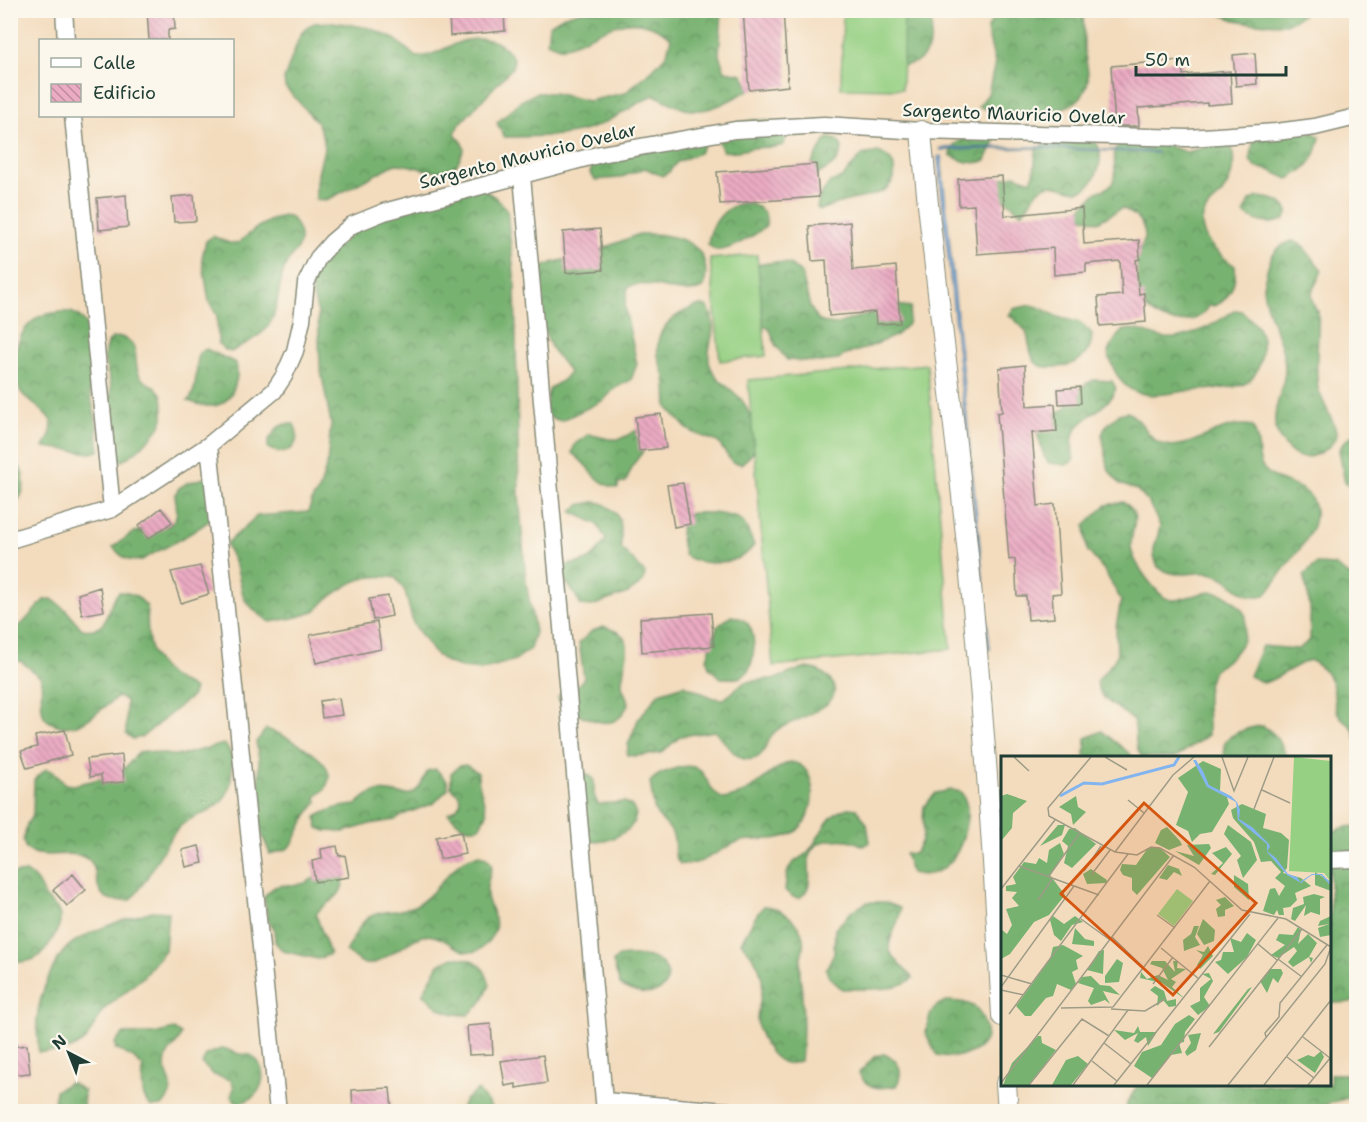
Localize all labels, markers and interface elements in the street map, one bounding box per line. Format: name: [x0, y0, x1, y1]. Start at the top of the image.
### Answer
legend: [39, 39, 234, 117]
scale bar: [1136, 39, 1286, 77]
text: 50 m: [1145, 48, 1190, 72]
text: Calle: [93, 51, 136, 75]
text: Edificio: [93, 81, 156, 105]
street label: Sargento Mauricio Ovelar: [902, 98, 1126, 130]
street label: Sargento Mauricio Ovelar: [417, 117, 639, 195]
inset map: [1001, 756, 1331, 1086]
north arrow: [39, 1023, 99, 1083]
text: N: [48, 1030, 71, 1054]

